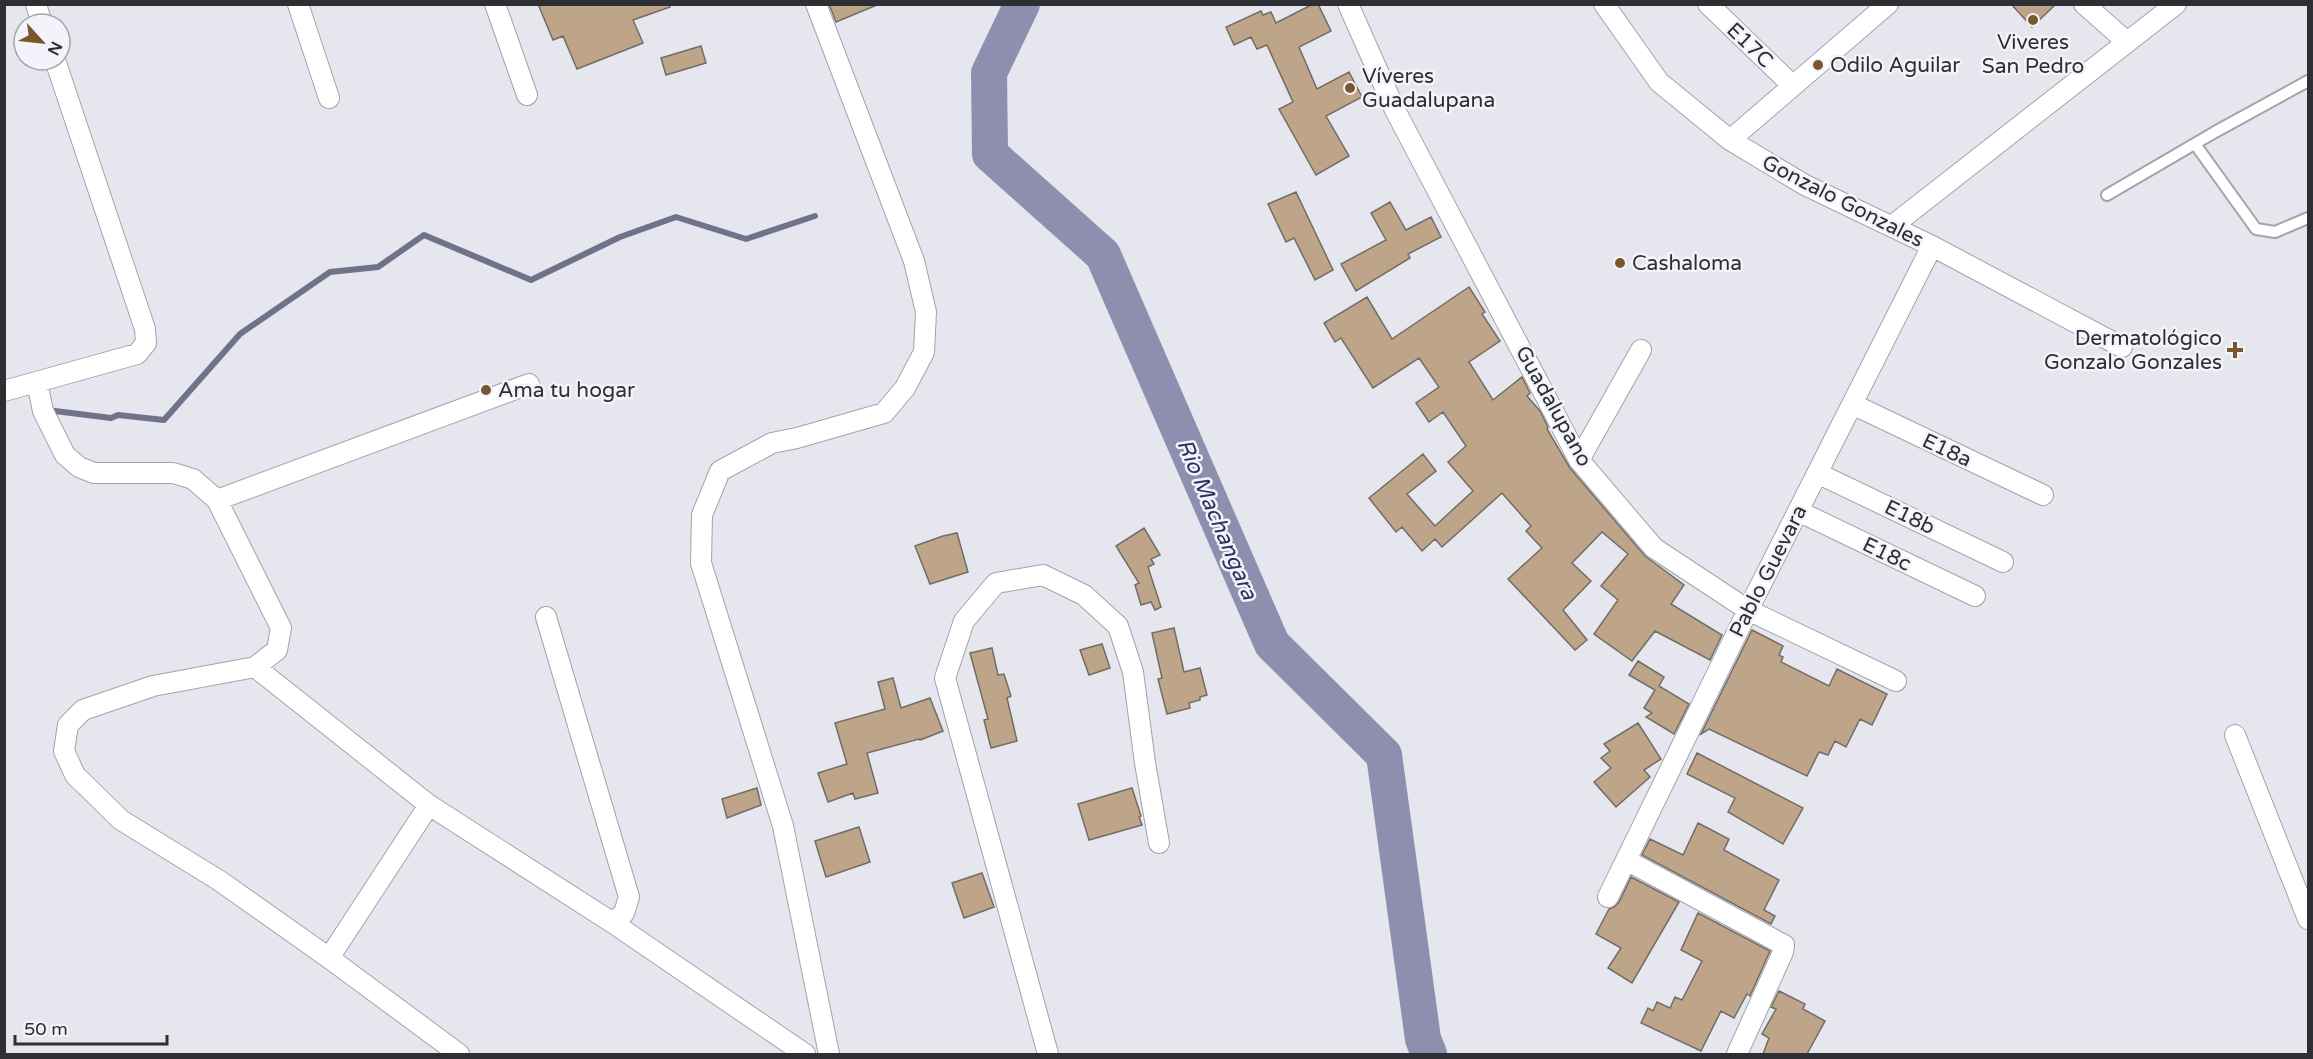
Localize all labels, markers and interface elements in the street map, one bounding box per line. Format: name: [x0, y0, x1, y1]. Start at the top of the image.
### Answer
north arrow: [12, 12, 72, 72]
marker: Viveres San Pedro: [2026, 13, 2040, 27]
street label: E17C: [1721, 17, 1778, 73]
place label: Viveres San Pedro: [1982, 30, 2084, 79]
text: N: [43, 38, 66, 59]
place label: Odilo Aguilar: [1830, 53, 1960, 78]
marker: Odilo Aguilar: [1811, 58, 1825, 72]
place label: Víveres Guadalupana: [1362, 64, 1495, 113]
marker: Víveres Guadalupana: [1343, 81, 1357, 95]
street label: Gonzalo Gonzales: [1758, 150, 1928, 253]
place label: Cashaloma: [1632, 251, 1742, 276]
marker: Cashaloma: [1613, 256, 1627, 270]
place label: Dermatológico Gonzalo Gonzales: [2044, 326, 2222, 375]
marker: Dermatológico Gonzalo Gonzales: [2226, 341, 2244, 359]
street label: Guadalupano: [1510, 342, 1597, 471]
place label: Ama tu hogar: [498, 378, 635, 403]
marker: Ama tu hogar: [479, 383, 493, 397]
street label: E18a: [1918, 428, 1975, 473]
water label: Rio Machangara: [1172, 435, 1263, 604]
street label: E18b: [1880, 495, 1939, 540]
street label: Pablo Guevara: [1724, 501, 1813, 642]
street label: E18c: [1858, 532, 1915, 577]
scale bar: [15, 1008, 166, 1046]
text: 50 m: [24, 1018, 68, 1040]

